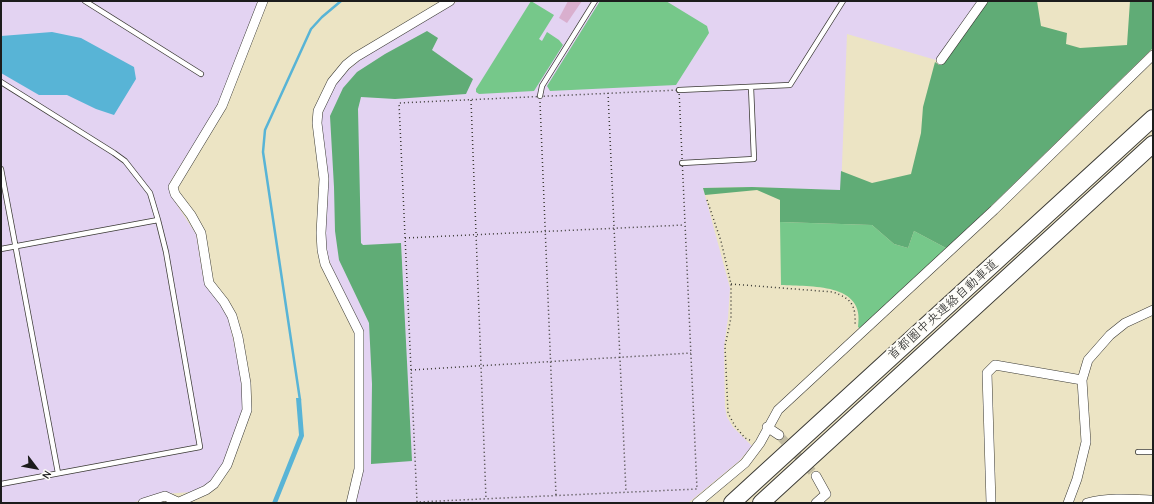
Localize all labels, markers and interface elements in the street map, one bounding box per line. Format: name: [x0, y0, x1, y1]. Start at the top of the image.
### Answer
street label: 首都圏中央連絡自動車道: [885, 256, 1001, 364]
north arrow: [16, 448, 56, 488]
text: N: [39, 468, 54, 481]

